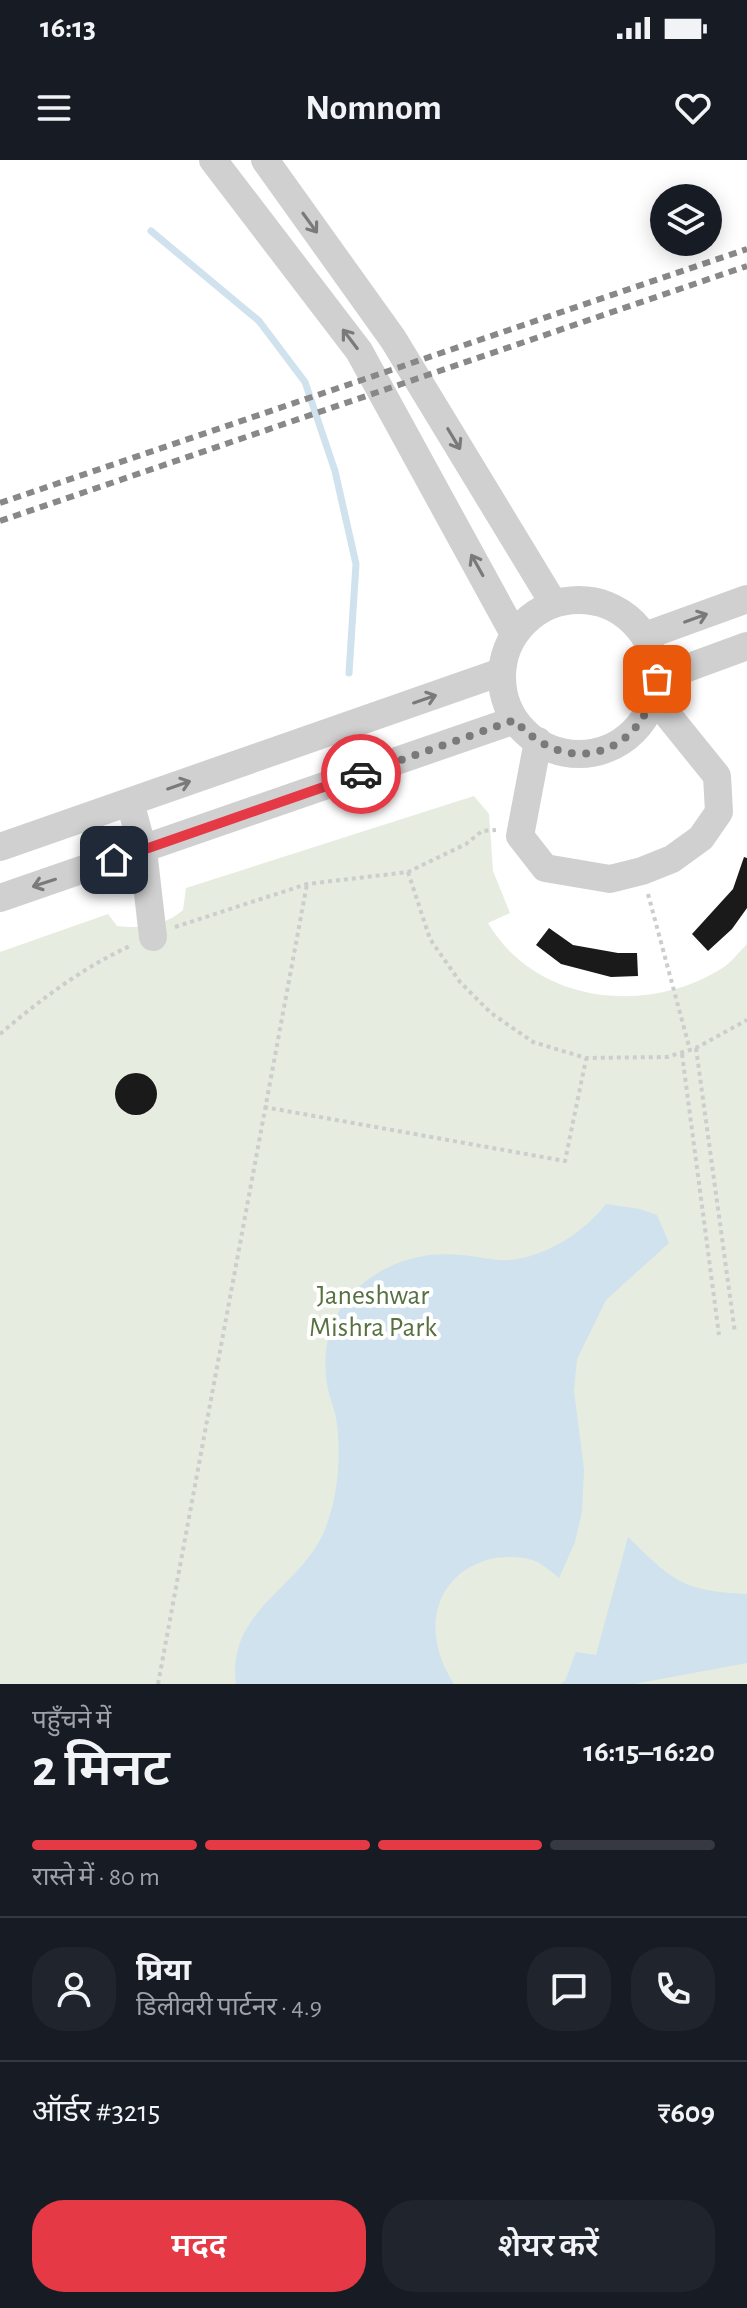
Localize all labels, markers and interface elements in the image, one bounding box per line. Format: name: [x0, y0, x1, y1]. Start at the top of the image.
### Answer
text: 16:13: [40, 13, 96, 43]
icon: menu: [32, 86, 76, 130]
icon: heart: [671, 86, 715, 130]
text: Nomnom: [305, 90, 442, 126]
map controls: [650, 184, 722, 256]
button: layers: [650, 184, 722, 256]
one-way arrow: [302, 212, 318, 234]
one-way arrow: [341, 329, 358, 350]
one-way arrow: [447, 427, 463, 450]
one-way arrow: [469, 554, 484, 578]
one-way arrow: [683, 609, 708, 624]
pin: [623, 645, 691, 713]
icon: bag: [635, 657, 679, 701]
one-way arrow: [412, 691, 437, 705]
courier: [321, 734, 401, 814]
icon: car: [339, 752, 383, 796]
one-way arrow: [167, 776, 192, 791]
pin: [80, 826, 148, 894]
icon: home: [92, 838, 136, 882]
one-way arrow: [32, 877, 57, 892]
park label: Janeshwar Mishra Park: [309, 1282, 437, 1342]
text: पहुँचने में: [32, 1707, 111, 1733]
text: 16:15–16:20: [583, 1737, 715, 1767]
text: 2 मिनट: [32, 1743, 170, 1795]
text: रास्ते में · 80 m: [32, 1864, 160, 1890]
button: person: [32, 1947, 116, 2031]
button: chat: [527, 1947, 611, 2031]
button: phone: [631, 1947, 715, 2031]
text: प्रिया: [136, 1956, 191, 1986]
text: डिलीवरी पार्टनर · 4.9: [136, 1994, 322, 2020]
text: ऑर्डर #3215: [32, 2097, 160, 2127]
text: ₹609: [658, 2098, 715, 2128]
button: मदद: [32, 2200, 366, 2292]
button: शेयर करें: [382, 2200, 715, 2292]

